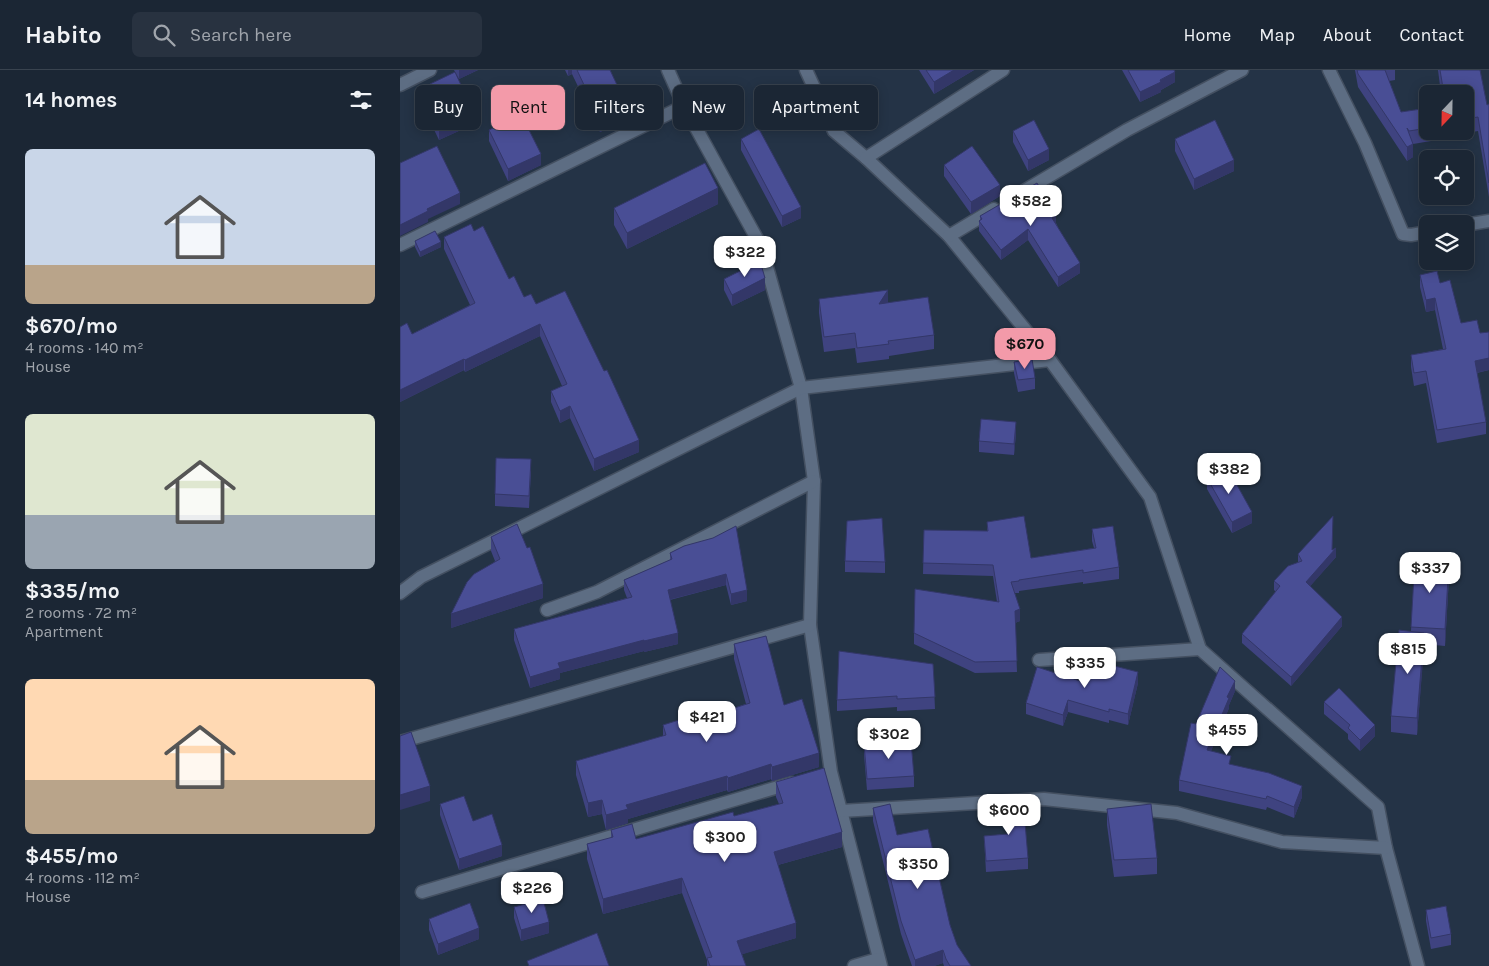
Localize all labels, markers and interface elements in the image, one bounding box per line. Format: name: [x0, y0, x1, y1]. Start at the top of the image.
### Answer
search box: [132, 12, 482, 57]
text: Habito: [25, 21, 102, 49]
icon: search: [150, 21, 178, 49]
text: Search here: [190, 24, 292, 46]
text: Home: [1183, 24, 1231, 46]
text: Map: [1259, 24, 1295, 46]
text: About: [1323, 24, 1372, 46]
text: Contact: [1400, 24, 1464, 46]
chip: Buy: [415, 85, 481, 130]
chip: Rent: [491, 85, 565, 130]
chip: Filters: [575, 85, 663, 130]
chip: New: [673, 85, 744, 130]
chip: Apartment: [754, 85, 878, 130]
north arrow: [1419, 85, 1474, 140]
map controls: [1419, 85, 1474, 270]
icon: filters: [347, 86, 375, 114]
text: 14 homes: [25, 88, 117, 112]
button: locate: [1419, 150, 1474, 205]
icon: home: [155, 182, 245, 272]
pin: $582: [1001, 184, 1061, 227]
text: $582: [1011, 191, 1051, 210]
button: layers: [1419, 215, 1474, 270]
pin: $322: [715, 236, 775, 278]
text: $322: [725, 242, 765, 261]
text: $670/mo: [25, 314, 118, 338]
pin: $670: [995, 328, 1055, 370]
text: $670: [1006, 334, 1044, 353]
text: 4 rooms · 140 m²: [25, 338, 144, 357]
text: House: [25, 357, 71, 376]
icon: home: [155, 447, 245, 537]
pin: $382: [1199, 452, 1259, 495]
text: $382: [1209, 459, 1250, 478]
pin: $337: [1400, 552, 1460, 594]
text: $337: [1411, 558, 1449, 577]
text: $335/mo: [25, 579, 120, 603]
text: 2 rooms · 72 m²: [25, 603, 137, 622]
text: Apartment: [25, 622, 103, 641]
pin: $815: [1378, 632, 1438, 675]
text: $815: [1390, 639, 1426, 658]
pin: $335: [1055, 646, 1115, 689]
text: $335: [1065, 653, 1105, 672]
pin: $421: [677, 700, 737, 743]
text: $421: [689, 707, 725, 726]
icon: home: [155, 712, 245, 802]
pin: $455: [1197, 714, 1257, 756]
pin: $302: [859, 718, 919, 760]
text: $455: [1207, 720, 1247, 739]
text: $302: [869, 724, 909, 743]
pin: $600: [979, 794, 1039, 836]
text: $600: [989, 800, 1029, 819]
pin: $300: [695, 820, 755, 863]
text: $300: [704, 827, 746, 846]
text: $455/mo: [25, 844, 118, 868]
pin: $350: [888, 848, 948, 890]
text: $350: [898, 854, 938, 873]
text: 4 rooms · 112 m²: [25, 868, 140, 887]
pin: $226: [502, 872, 562, 914]
text: $226: [512, 878, 552, 897]
text: House: [25, 887, 71, 906]

